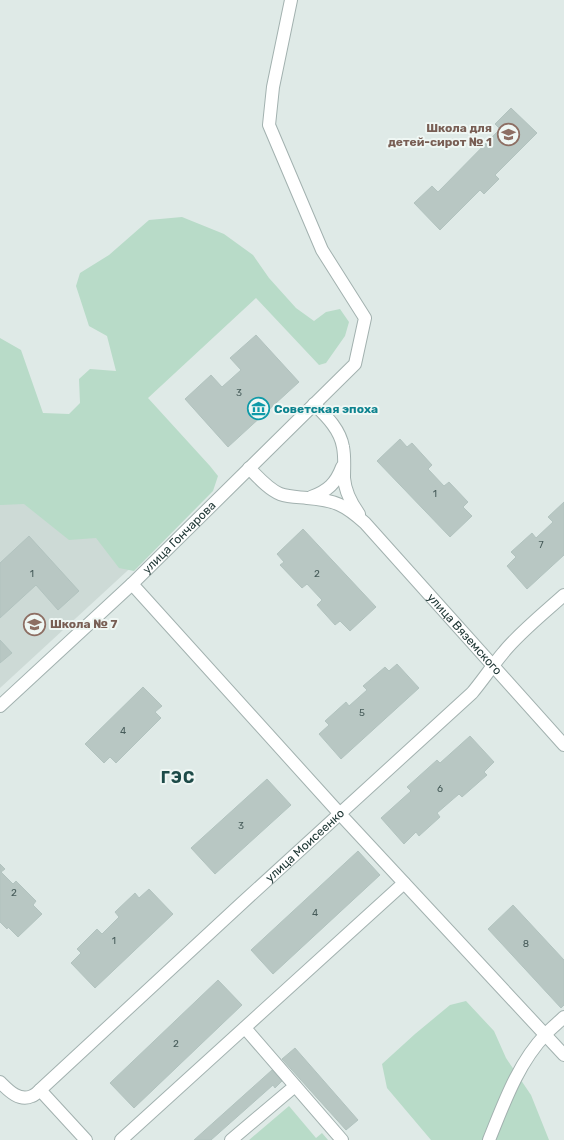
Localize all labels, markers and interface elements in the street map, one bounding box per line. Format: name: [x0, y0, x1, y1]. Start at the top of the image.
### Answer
place label: Школа для детей-сирот № 1: [388, 121, 492, 149]
school or university icon: Школа для детей-сирот № 1: [495, 122, 521, 148]
house number: 3: [236, 387, 242, 399]
museum icon: Советская эпоха: [245, 396, 271, 422]
place label: Советская эпоха: [274, 402, 378, 416]
house number: 1: [433, 488, 437, 500]
street label: улица Гончарова: [140, 498, 219, 577]
house number: 7: [538, 539, 544, 551]
house number: 1: [30, 568, 34, 580]
house number: 2: [314, 568, 320, 580]
street label: улица Вяземского: [424, 590, 505, 678]
school or university icon: Школа № 7: [22, 611, 48, 637]
place label: Школа № 7: [50, 617, 117, 631]
house number: 5: [359, 707, 365, 719]
house number: 4: [120, 725, 126, 737]
district label: ГЭС: [161, 768, 195, 787]
house number: 6: [437, 783, 443, 795]
street label: улица Моисеенко: [263, 806, 347, 885]
house number: 3: [238, 820, 244, 832]
house number: 2: [11, 887, 17, 899]
house number: 4: [312, 907, 318, 919]
house number: 1: [112, 935, 116, 947]
house number: 8: [523, 938, 529, 950]
house number: 2: [173, 1038, 179, 1050]

